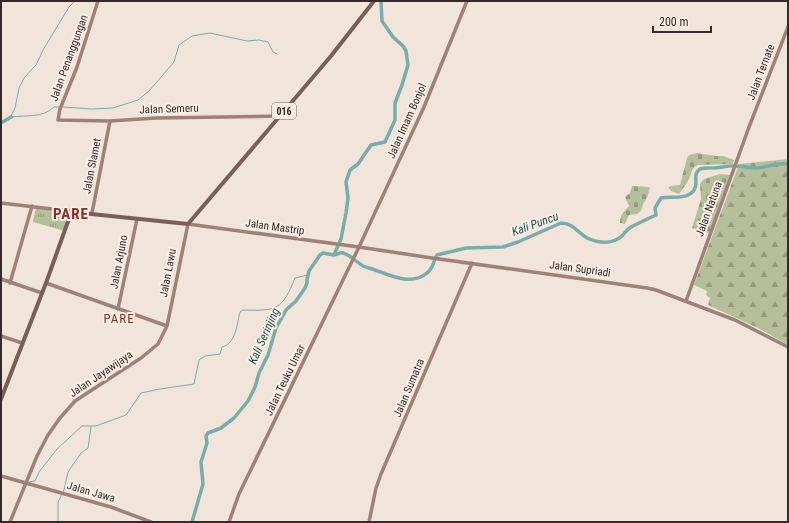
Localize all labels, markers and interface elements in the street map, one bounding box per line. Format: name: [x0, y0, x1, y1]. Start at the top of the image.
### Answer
scale bar: [653, 8, 711, 34]
street label: Jalan Penanggungan: [47, 13, 91, 103]
text: 200 m: [659, 15, 689, 29]
street label: Jalan Ternate: [744, 42, 778, 102]
street label: Jalan Imam Bonjol: [385, 81, 429, 161]
street label: Jalan Semeru: [139, 101, 199, 117]
road number: 016: [272, 103, 296, 119]
street label: Jalan Slamet: [80, 137, 104, 195]
street label: Jalan Natuna: [693, 180, 725, 238]
district label: PARE: [53, 205, 89, 223]
water label: Kali Puncu: [510, 209, 561, 239]
street label: Jalan Mastrip: [245, 216, 305, 238]
street label: Jalan Arjuno: [107, 234, 131, 290]
street label: Jalan Lawu: [157, 248, 179, 298]
street label: Jalan Supriadi: [548, 258, 612, 280]
water label: Kali Serinjing: [245, 306, 283, 366]
district label: PARE: [103, 311, 135, 326]
street label: Jalan Teuku Umar: [262, 342, 308, 418]
street label: Jalan Jayawijaya: [67, 348, 135, 400]
street label: Jalan Sumatra: [391, 357, 427, 419]
street label: Jalan Jawa: [66, 479, 116, 505]

